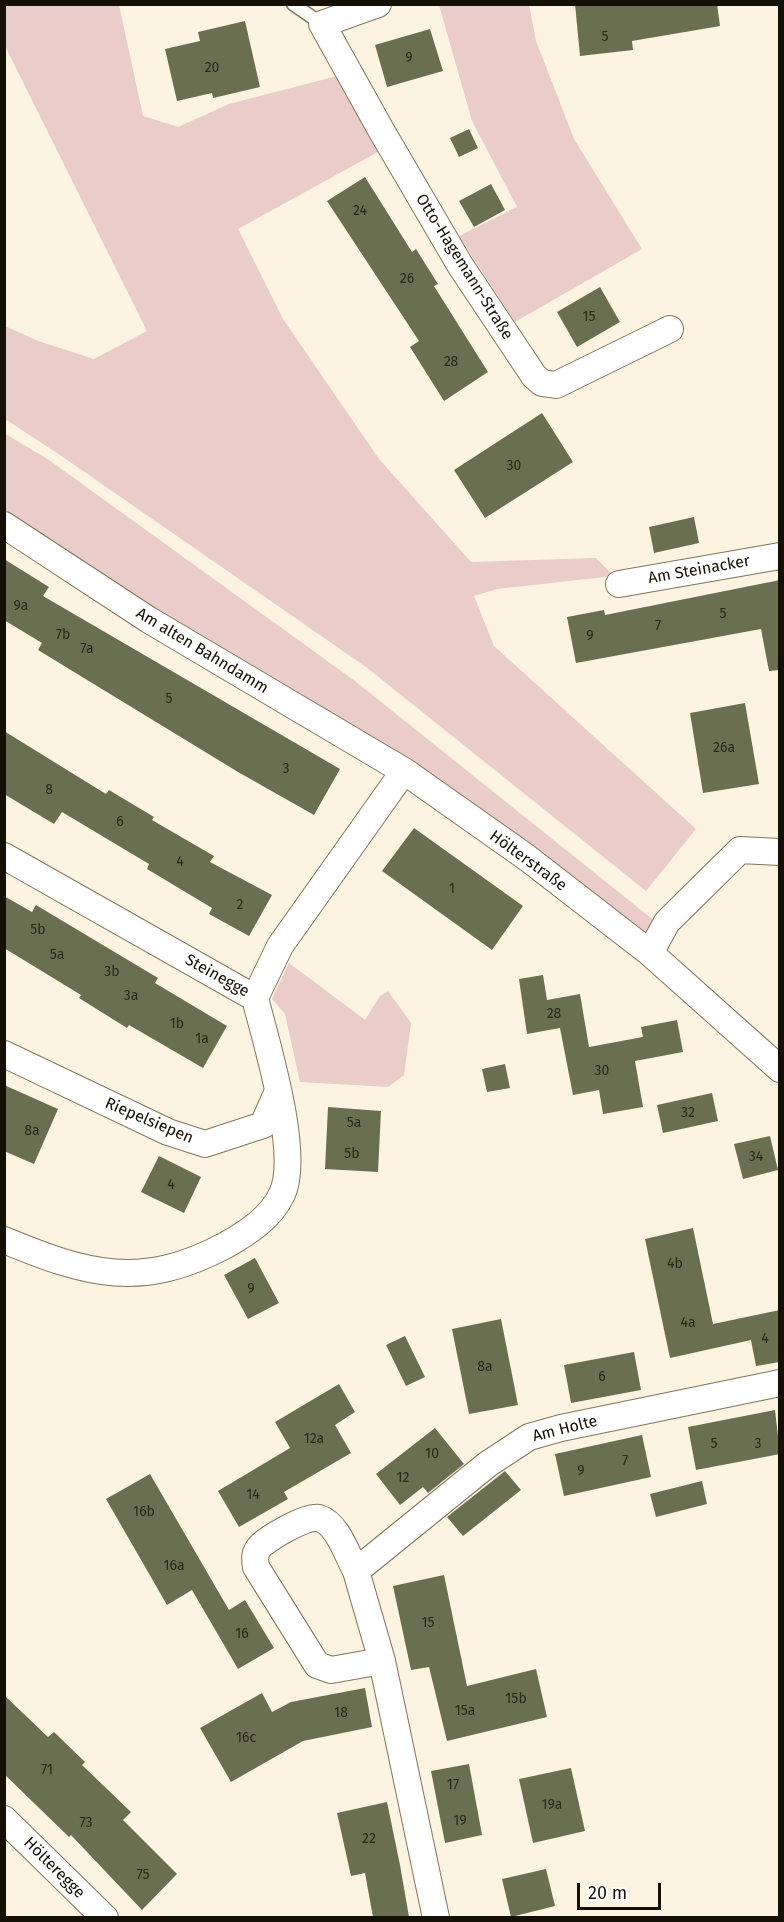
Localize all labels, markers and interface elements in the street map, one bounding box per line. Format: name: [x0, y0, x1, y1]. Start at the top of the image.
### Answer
house number: 5: [601, 29, 609, 45]
house number: 9: [405, 50, 413, 66]
house number: 20: [205, 60, 219, 76]
street label: Otto-Hagemann-Straße: [411, 191, 517, 343]
house number: 24: [353, 203, 367, 219]
house number: 26: [400, 271, 414, 287]
house number: 15: [582, 309, 596, 325]
house number: 28: [444, 354, 458, 370]
house number: 30: [507, 458, 521, 474]
street label: Am Steinacker: [646, 552, 752, 588]
house number: 9a: [14, 598, 28, 614]
street label: Am alten Bahndamm: [132, 604, 272, 698]
house number: 5: [719, 606, 727, 622]
house number: 7: [655, 618, 661, 634]
house number: 7b: [56, 627, 70, 643]
house number: 9: [586, 628, 594, 644]
house number: 7a: [80, 641, 94, 657]
house number: 5: [165, 691, 173, 707]
house number: 26a: [713, 740, 735, 756]
house number: 3: [283, 761, 289, 777]
house number: 8: [45, 782, 53, 798]
house number: 6: [116, 814, 124, 830]
street label: Hölterstraße: [486, 827, 570, 895]
house number: 4: [176, 854, 184, 870]
house number: 1: [449, 881, 455, 897]
house number: 2: [237, 897, 243, 913]
house number: 5b: [30, 922, 46, 938]
house number: 5a: [50, 947, 64, 963]
street label: Steinegge: [181, 950, 253, 1002]
house number: 3b: [104, 964, 120, 980]
house number: 3a: [124, 988, 138, 1004]
house number: 28: [547, 1006, 561, 1022]
house number: 1b: [170, 1016, 184, 1032]
house number: 1a: [195, 1031, 209, 1047]
house number: 30: [595, 1063, 609, 1079]
street label: Riepelsiepen: [102, 1094, 196, 1148]
house number: 32: [681, 1105, 695, 1121]
house number: 5a: [347, 1115, 361, 1131]
house number: 8a: [24, 1123, 40, 1139]
house number: 5b: [344, 1146, 360, 1162]
house number: 34: [749, 1149, 763, 1165]
house number: 4: [167, 1177, 175, 1193]
house number: 4b: [667, 1256, 683, 1272]
house number: 9: [247, 1281, 255, 1297]
house number: 4a: [680, 1315, 696, 1331]
house number: 4: [761, 1331, 769, 1347]
house number: 8a: [477, 1359, 493, 1375]
house number: 6: [598, 1369, 606, 1385]
street label: Am Holte: [531, 1412, 599, 1446]
house number: 12a: [304, 1431, 324, 1447]
house number: 5: [710, 1436, 718, 1452]
house number: 3: [755, 1436, 761, 1452]
house number: 10: [425, 1446, 439, 1462]
house number: 7: [622, 1453, 628, 1469]
house number: 9: [577, 1463, 585, 1479]
house number: 12: [397, 1470, 409, 1486]
house number: 14: [246, 1487, 260, 1503]
house number: 16b: [133, 1504, 155, 1520]
house number: 16a: [163, 1558, 185, 1574]
house number: 15: [421, 1615, 435, 1631]
house number: 16: [235, 1626, 249, 1642]
house number: 15b: [505, 1691, 527, 1707]
house number: 15a: [455, 1703, 475, 1719]
house number: 18: [334, 1705, 348, 1721]
house number: 16c: [236, 1730, 256, 1746]
house number: 71: [41, 1762, 53, 1778]
house number: 17: [447, 1777, 459, 1793]
house number: 19a: [542, 1797, 562, 1813]
house number: 19: [453, 1813, 467, 1829]
house number: 73: [79, 1815, 93, 1831]
house number: 22: [362, 1831, 376, 1847]
street label: Hölteregge: [19, 1833, 89, 1903]
house number: 75: [136, 1867, 150, 1883]
scale bar: [580, 1871, 664, 1909]
text: 20 m: [588, 1882, 627, 1904]

